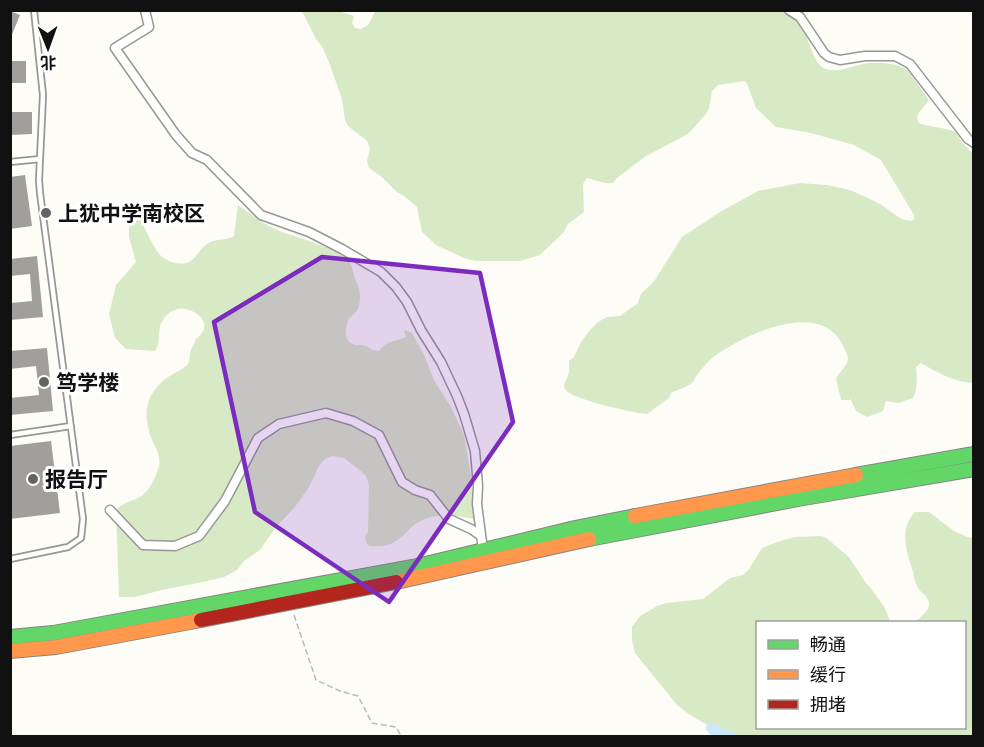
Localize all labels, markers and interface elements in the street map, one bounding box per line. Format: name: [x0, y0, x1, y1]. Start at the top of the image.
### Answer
north arrow: [18, 18, 78, 78]
text: 北: [40, 52, 56, 74]
place label: 上犹中学南校区: [58, 199, 205, 228]
marker: 上犹中学南校区: [39, 206, 53, 220]
place label: 笃学楼: [56, 368, 119, 397]
marker: 笃学楼: [37, 375, 51, 389]
place label: 报告厅: [45, 465, 108, 494]
marker: 报告厅: [26, 472, 40, 486]
legend: [756, 621, 966, 729]
text: 畅通: [810, 632, 846, 657]
text: 缓行: [810, 662, 846, 687]
text: 拥堵: [810, 692, 846, 717]

